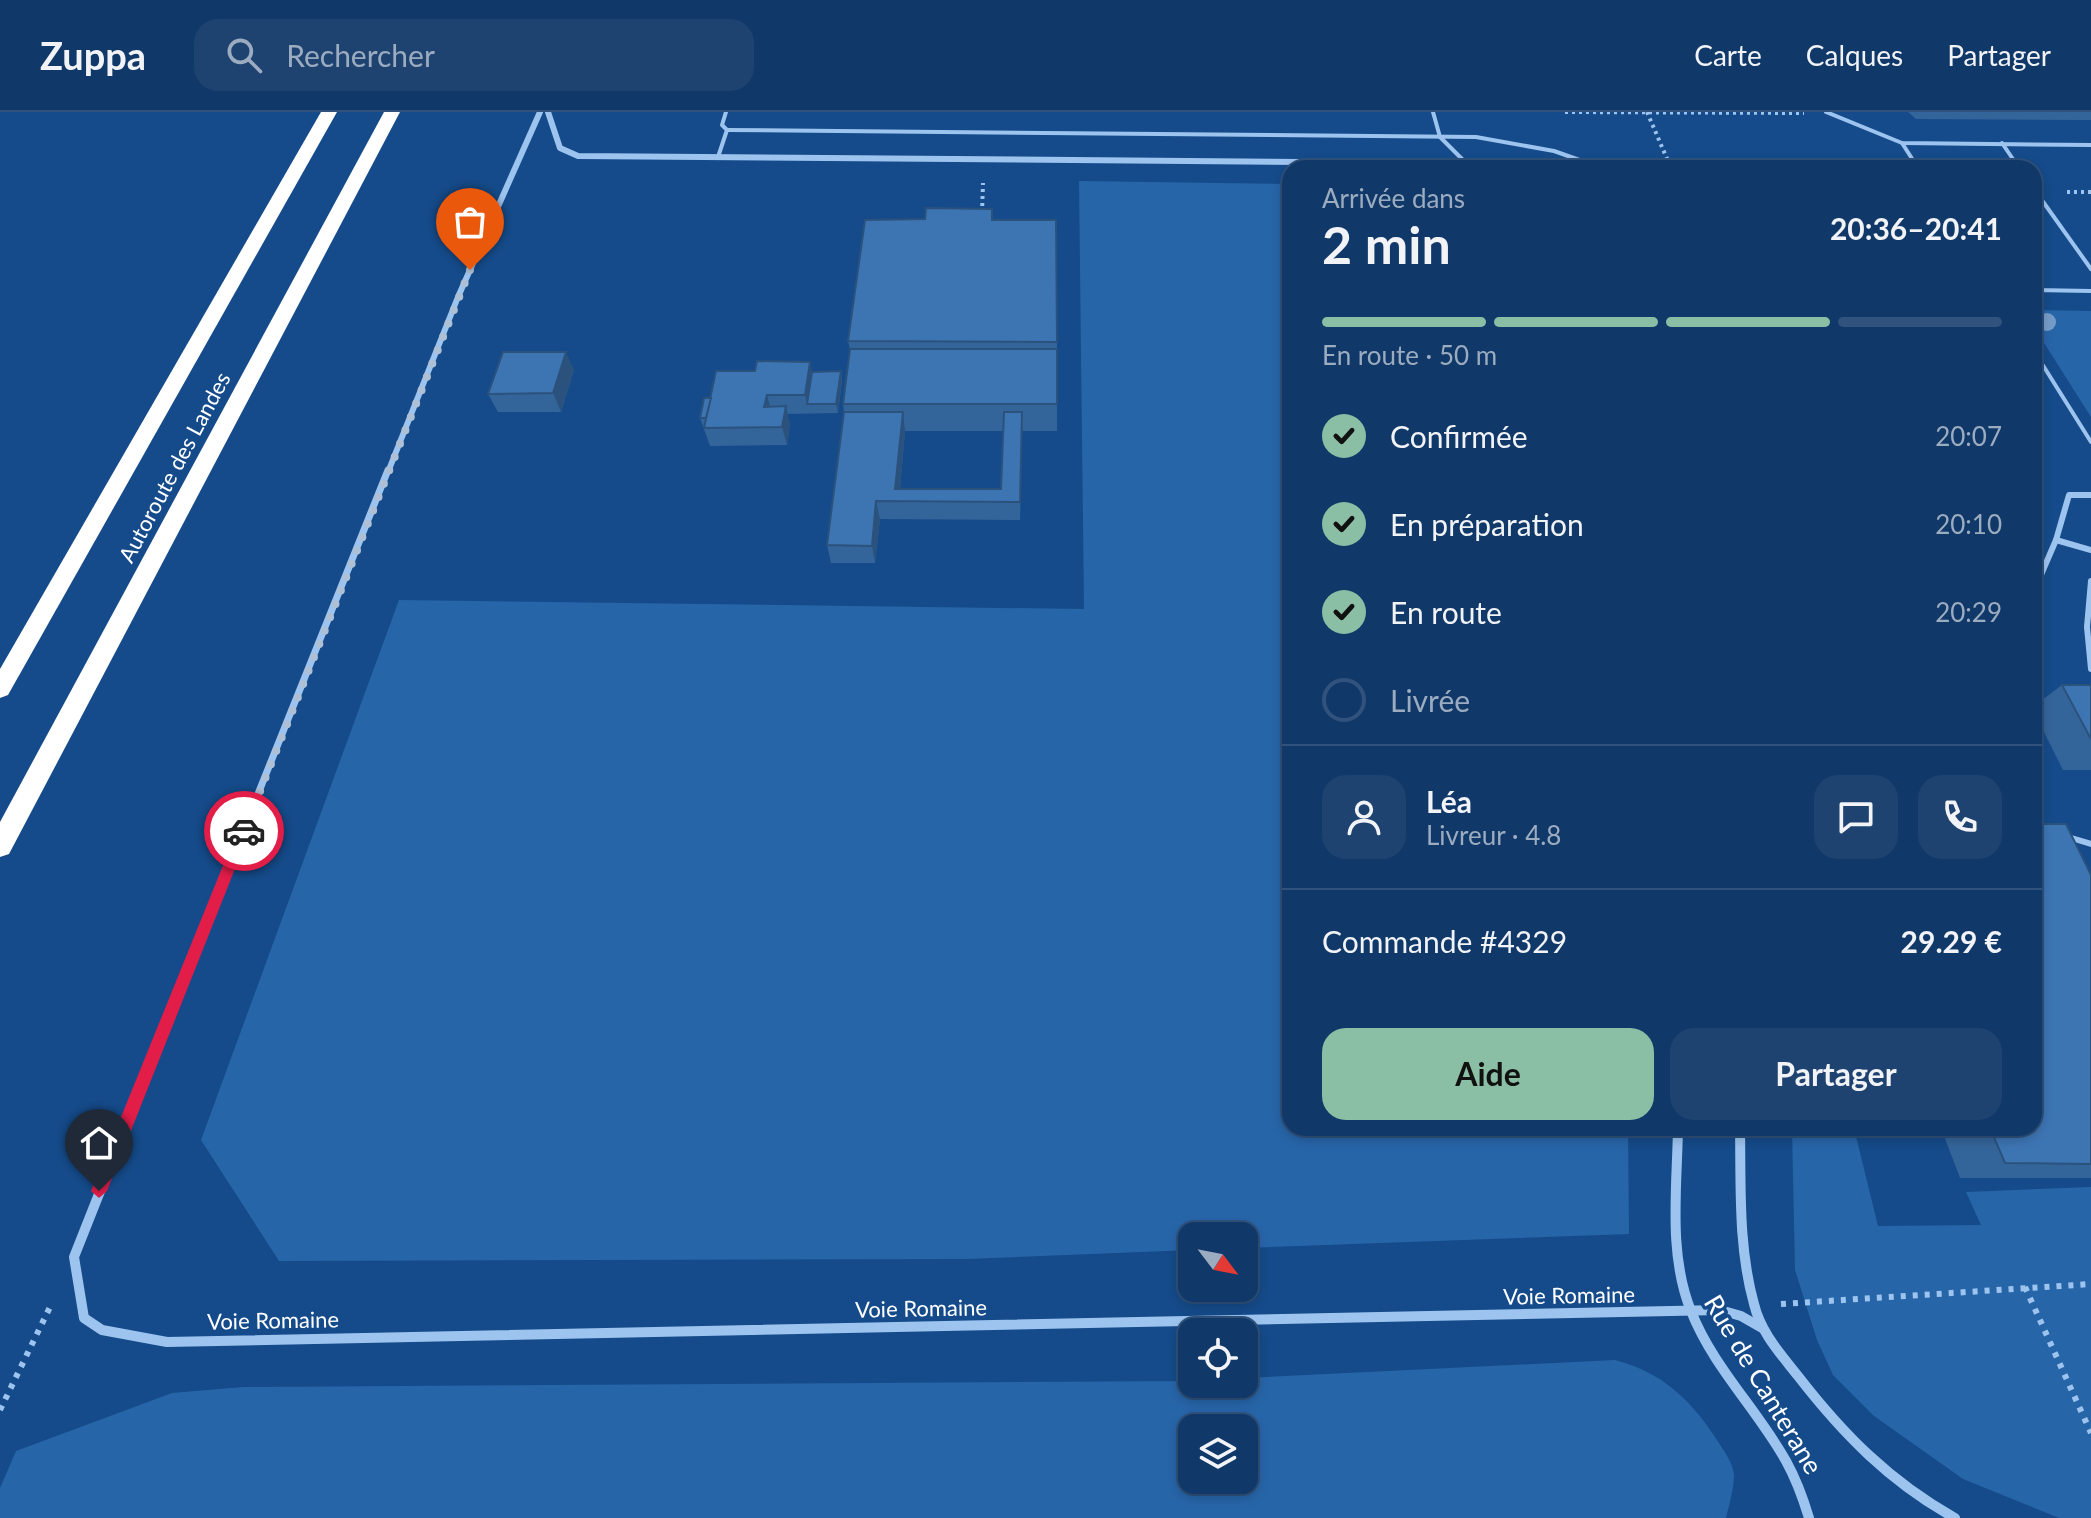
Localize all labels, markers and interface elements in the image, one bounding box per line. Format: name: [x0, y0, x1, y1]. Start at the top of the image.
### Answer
search box: [194, 19, 754, 91]
text: Zuppa: [40, 32, 146, 78]
icon: search: [222, 33, 266, 77]
text: Rechercher: [286, 37, 435, 73]
text: Carte: [1694, 38, 1762, 72]
text: Calques: [1806, 38, 1903, 72]
text: Partager: [1947, 38, 2051, 72]
text: Arrivée dans: [1322, 182, 1465, 214]
pin: [436, 188, 504, 270]
icon: bag: [448, 200, 492, 244]
text: 20:36–20:41: [1830, 210, 2002, 246]
text: 2 min: [1322, 213, 1451, 275]
text: En route · 50 m: [1322, 339, 1497, 371]
street label: Autoroute des Landes: [112, 367, 236, 567]
icon: check: [1322, 414, 1366, 458]
text: Confirmée: [1390, 418, 1528, 454]
text: 20:07: [1935, 420, 2002, 452]
icon: check: [1322, 502, 1366, 546]
text: En préparation: [1390, 506, 1584, 542]
text: 20:10: [1935, 508, 2002, 540]
icon: check: [1322, 590, 1366, 634]
text: En route: [1390, 594, 1502, 630]
text: 20:29: [1935, 596, 2002, 628]
text: Livrée: [1390, 682, 1470, 718]
button: person: [1322, 775, 1406, 859]
button: chat: [1814, 775, 1898, 859]
button: phone: [1918, 775, 2002, 859]
text: Léa: [1426, 783, 1472, 819]
courier: [204, 791, 284, 871]
icon: car: [222, 809, 266, 853]
text: Livreur · 4.8: [1426, 819, 1561, 851]
text: Commande #4329: [1322, 923, 1567, 959]
text: 29.29 €: [1901, 923, 2002, 959]
button: Aide: [1322, 1028, 1654, 1120]
button: Partager: [1670, 1028, 2002, 1120]
pin: [65, 1109, 133, 1191]
icon: home: [77, 1121, 121, 1165]
north arrow: [1178, 1222, 1258, 1302]
map controls: [1178, 1222, 1258, 1494]
street label: Voie Romaine: [1503, 1280, 1635, 1310]
street label: Rue de Canterane: [1698, 1289, 1830, 1479]
street label: Voie Romaine: [855, 1293, 987, 1323]
street label: Voie Romaine: [207, 1305, 339, 1335]
button: locate: [1178, 1318, 1258, 1398]
button: layers: [1178, 1414, 1258, 1494]

